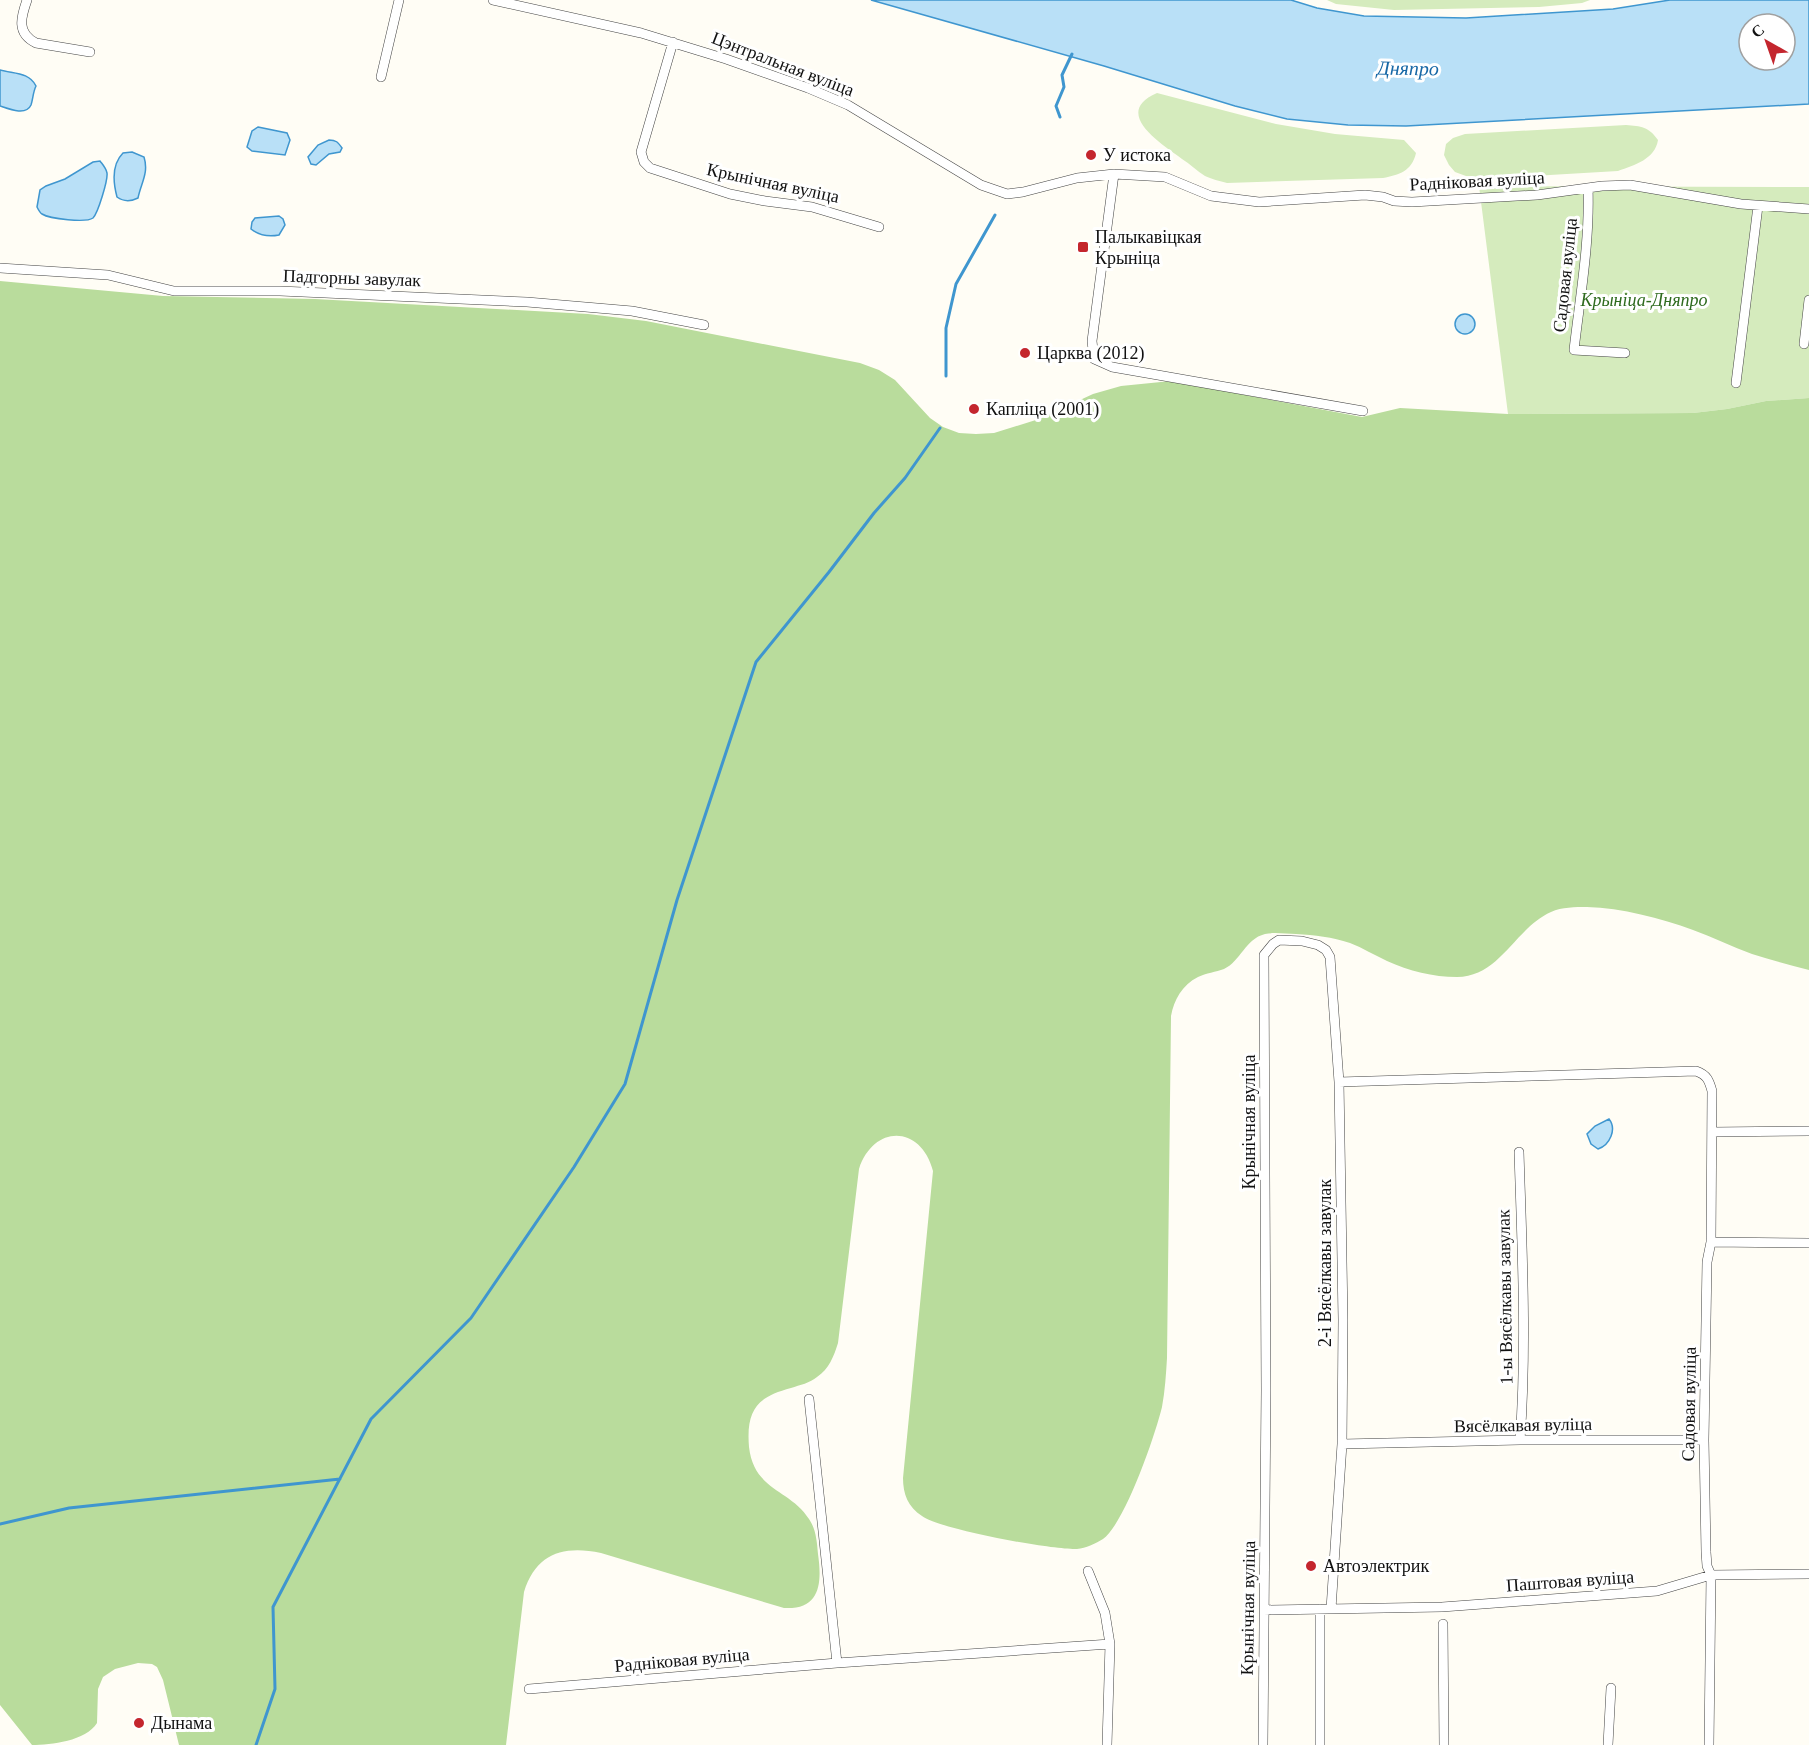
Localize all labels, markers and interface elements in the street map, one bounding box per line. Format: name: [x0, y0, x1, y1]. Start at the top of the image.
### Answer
north arrow: [1737, 12, 1797, 72]
text: С: [1748, 21, 1768, 41]
street label: Цэнтральная вуліца: [709, 28, 857, 100]
water label: Дняпро: [1375, 56, 1439, 81]
place label: У истока: [1103, 145, 1171, 165]
marker: У истока: [1084, 148, 1098, 162]
street label: Крынічная вуліца: [705, 159, 841, 207]
street label: Радніковая вуліца: [1409, 167, 1545, 195]
street label: Садовая вуліца: [1549, 217, 1581, 333]
place label: Палыкавіцкая Крыніца: [1095, 227, 1202, 268]
marker: Палыкавіцкая Крыніца: [1076, 240, 1090, 254]
street label: Падгорны завулак: [283, 266, 422, 290]
park label: Крыніца-Дняпро: [1579, 290, 1708, 310]
place label: Царква (2012): [1037, 343, 1144, 364]
marker: Царква (2012): [1018, 346, 1032, 360]
place label: Капліца (2001): [986, 399, 1099, 420]
marker: Капліца (2001): [967, 402, 981, 416]
street label: Крынічная вуліца: [1239, 1055, 1259, 1189]
street label: 2-і Вясёлкавы завулак: [1315, 1179, 1335, 1347]
street label: 1-ы Вясёлкавы завулак: [1493, 1209, 1517, 1385]
street label: Садовая вуліца: [1678, 1346, 1700, 1462]
street label: Вясёлкавая вуліца: [1454, 1414, 1592, 1436]
street label: Крынічная вуліца: [1237, 1540, 1259, 1676]
place label: Автоэлектрик: [1323, 1556, 1429, 1576]
marker: Автоэлектрик: [1304, 1559, 1318, 1573]
street label: Паштовая вуліца: [1505, 1567, 1635, 1595]
street label: Радніковая вуліца: [614, 1644, 750, 1676]
place label: Дынама: [151, 1713, 212, 1733]
marker: Дынама: [132, 1716, 146, 1730]

